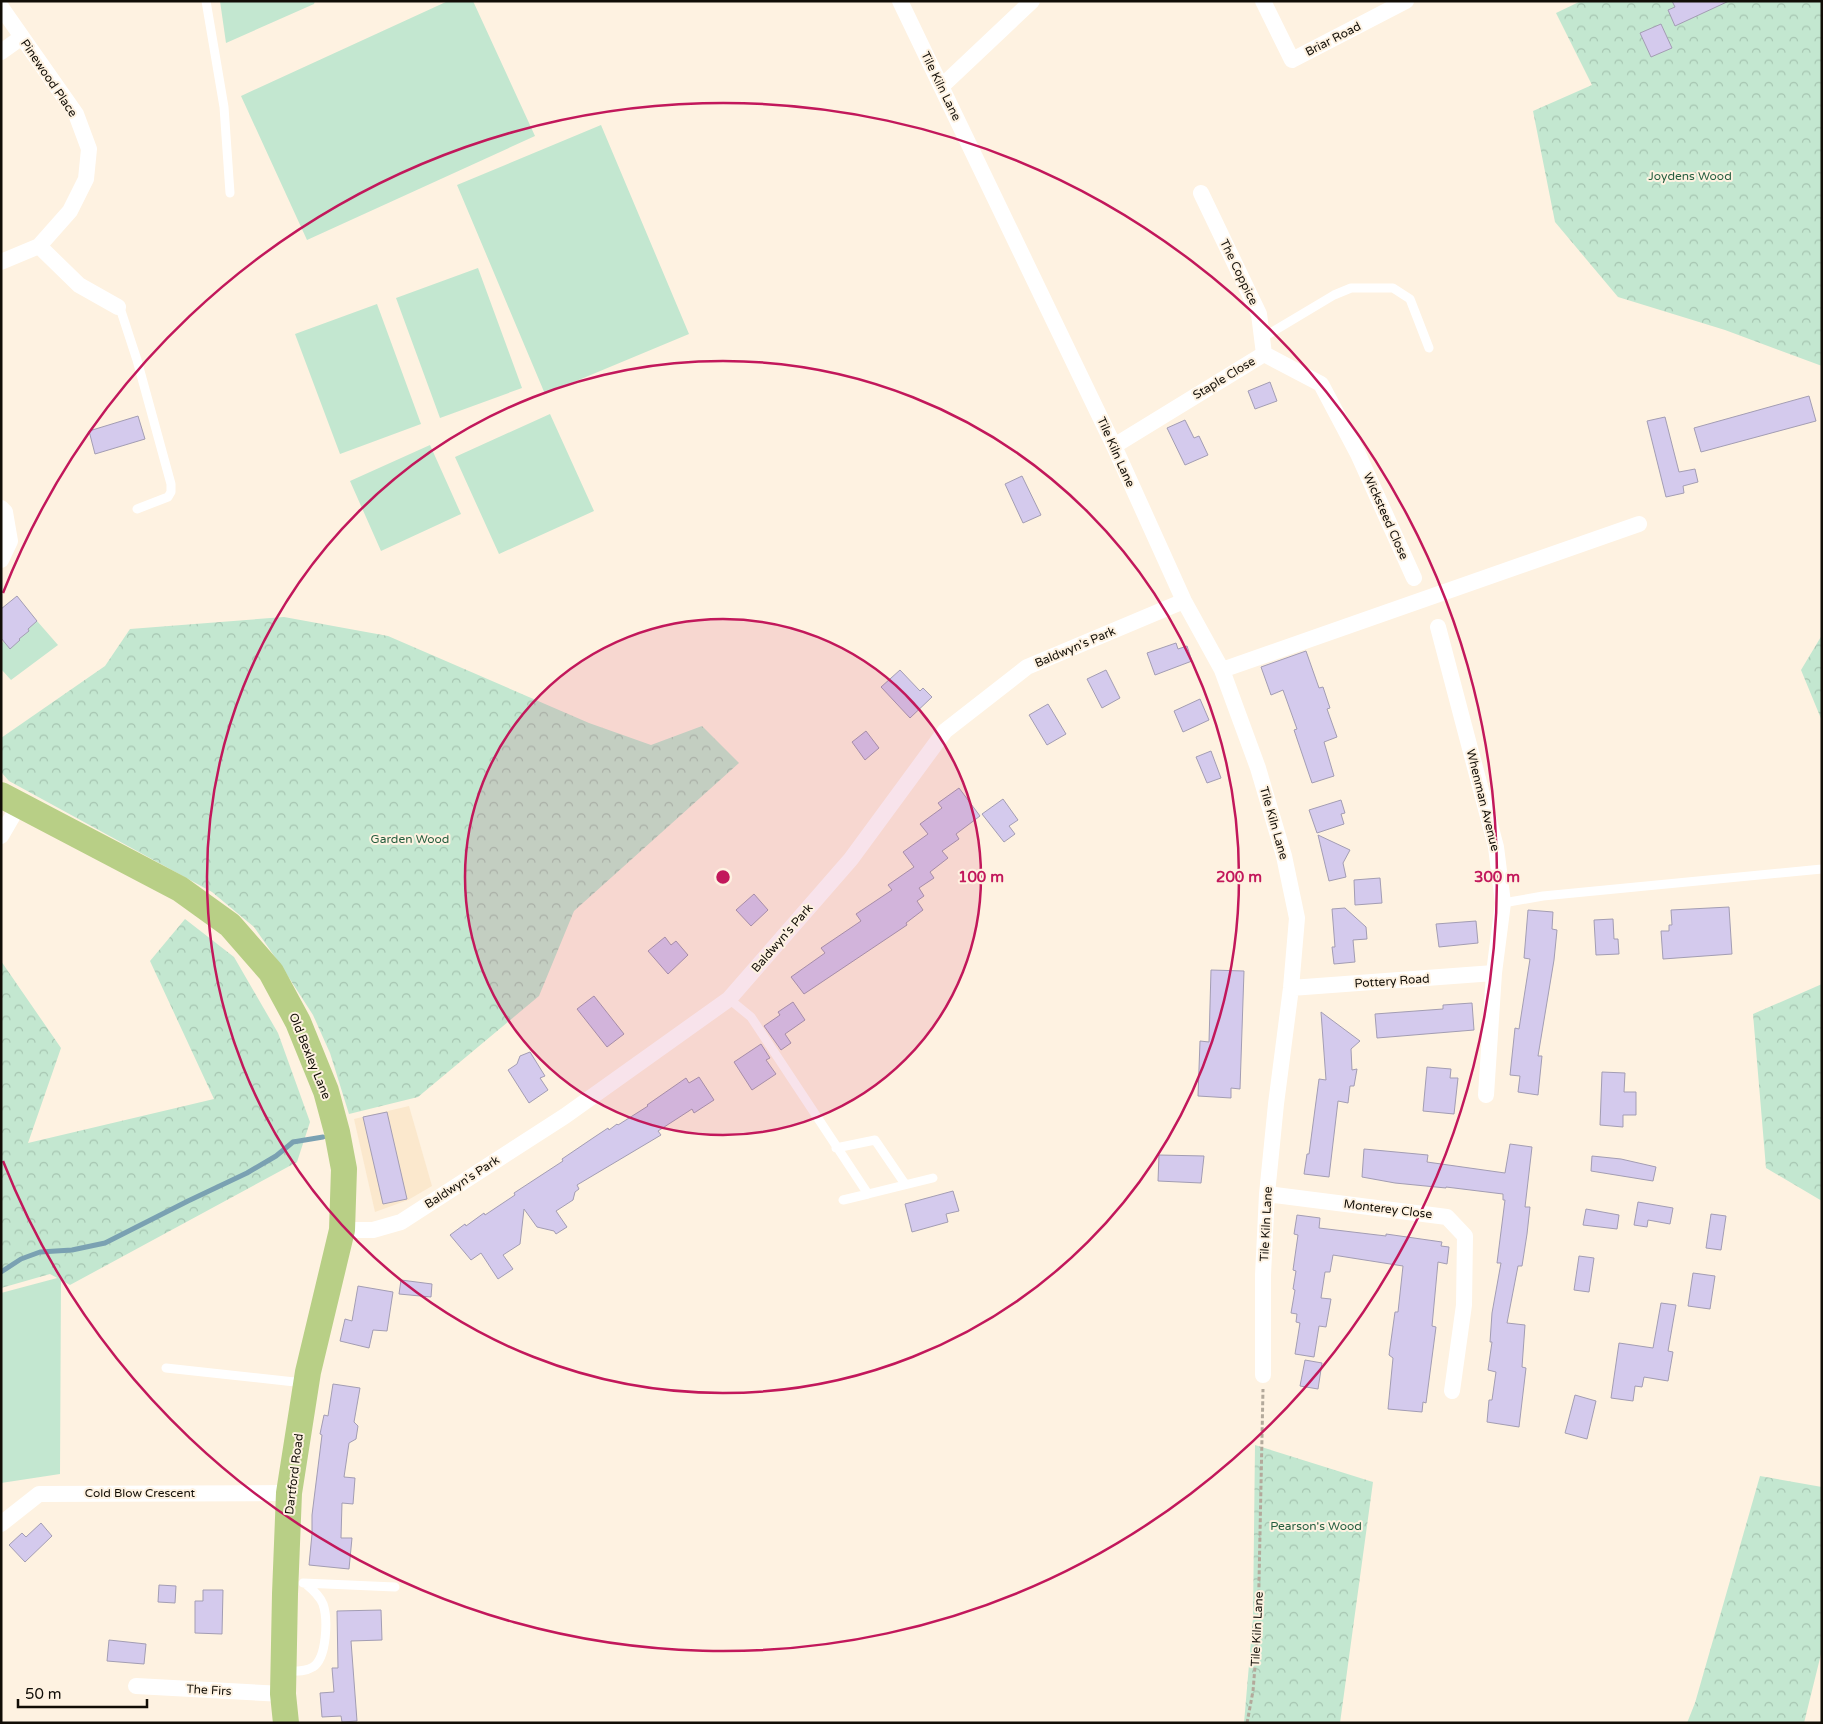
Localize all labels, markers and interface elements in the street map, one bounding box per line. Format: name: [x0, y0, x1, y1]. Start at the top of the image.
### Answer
street label: Briar Road: [1303, 19, 1363, 59]
street label: Pinewood Place: [18, 37, 80, 120]
street label: Tile Kiln Lane: [918, 49, 964, 123]
park label: Joydens Wood: [1648, 169, 1732, 183]
street label: The Coppice: [1217, 237, 1261, 307]
street label: Staple Close: [1190, 354, 1258, 402]
street label: Tile Kiln Lane: [1094, 415, 1138, 489]
street label: Wicksteed Close: [1361, 470, 1412, 562]
street label: Baldwyn's Park: [1033, 624, 1118, 670]
street label: Whenman Avenue: [1464, 748, 1503, 853]
street label: Tile Kiln Lane: [1257, 785, 1291, 861]
park label: Garden Wood: [371, 832, 449, 846]
centre of rings: [714, 868, 732, 886]
text: 100 m: [958, 868, 1004, 886]
text: 200 m: [1216, 868, 1262, 886]
text: 300 m: [1474, 868, 1520, 886]
street label: Baldwyn's Park: [748, 901, 816, 975]
street label: Pottery Road: [1354, 971, 1430, 991]
street label: Old Bexley Lane: [286, 1011, 334, 1101]
street label: Baldwyn's Park: [422, 1152, 502, 1211]
street label: Tile Kiln Lane: [1257, 1186, 1275, 1262]
street label: Monterey Close: [1343, 1197, 1433, 1221]
street label: Dartford Road: [282, 1433, 306, 1515]
street label: Cold Blow Crescent: [85, 1486, 196, 1500]
park label: Pearson's Wood: [1270, 1519, 1362, 1533]
street label: Tile Kiln Lane: [1248, 1591, 1266, 1667]
scale bar: [18, 1676, 146, 1708]
street label: The Firs: [186, 1682, 232, 1698]
text: 50 m: [25, 1685, 62, 1703]

